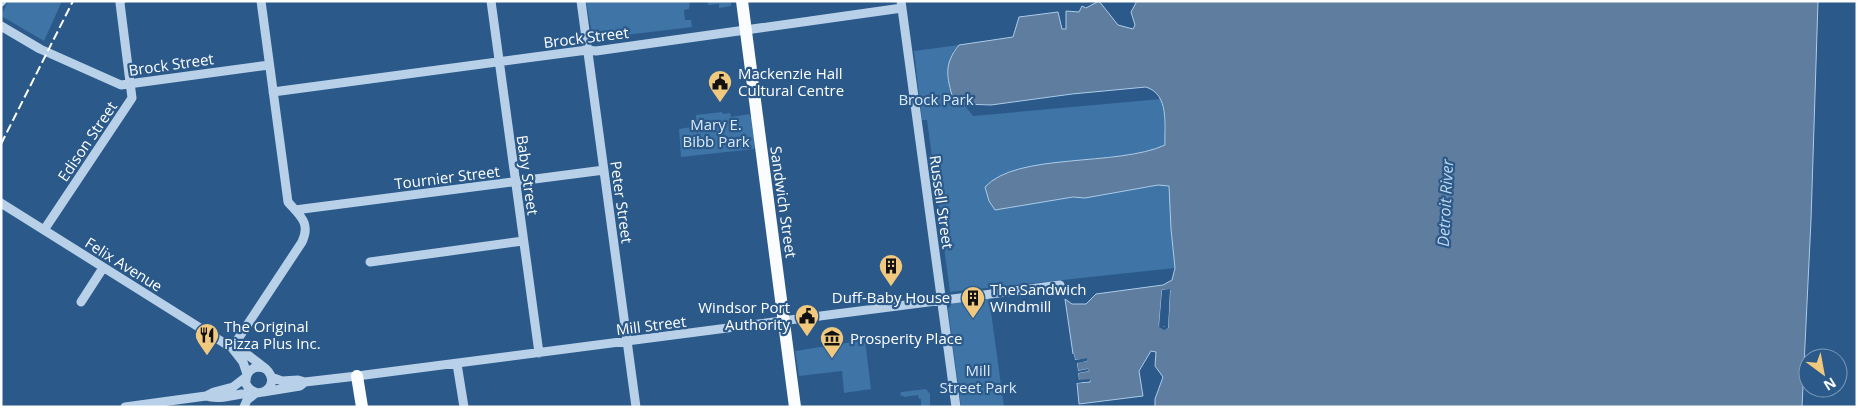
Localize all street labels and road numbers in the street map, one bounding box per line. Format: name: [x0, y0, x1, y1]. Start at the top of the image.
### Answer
street label: Brock Street: [542, 22, 630, 52]
street label: Brock Street: [127, 48, 215, 80]
street label: Edison Street: [53, 97, 121, 185]
street label: Baby Street: [512, 134, 544, 216]
street label: Sandwich Street: [766, 145, 802, 259]
street label: Russell Street: [926, 154, 958, 250]
street label: Peter Street: [606, 159, 638, 245]
street label: Tournier Street: [393, 161, 501, 193]
street label: Felix Avenue: [82, 232, 166, 296]
street label: Mill Street: [615, 311, 687, 339]

